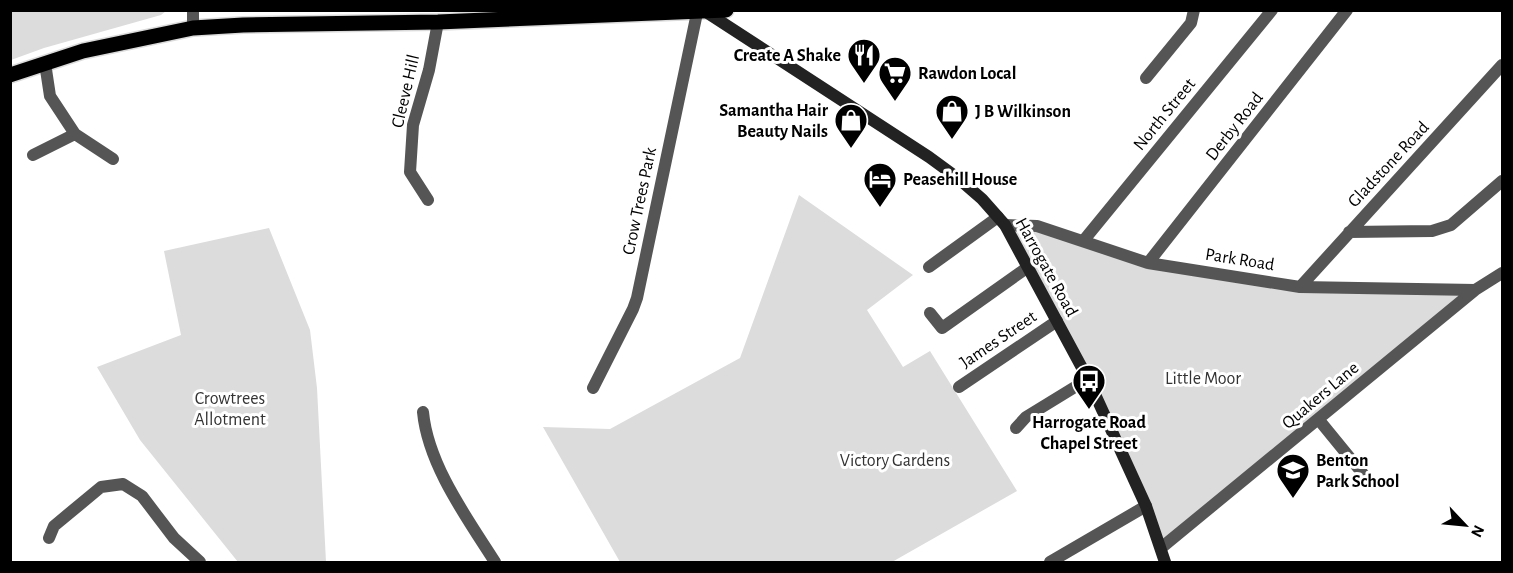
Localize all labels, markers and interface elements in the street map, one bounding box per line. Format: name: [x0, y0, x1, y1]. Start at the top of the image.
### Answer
restaurant icon: Create A Shake: [846, 37, 882, 84]
place label: Create A Shake: [734, 47, 841, 65]
street label: Cleeve Hill: [389, 53, 423, 130]
supermarket icon: Rawdon Local: [877, 55, 913, 102]
place label: Rawdon Local: [918, 65, 1017, 83]
street label: North Street: [1130, 75, 1199, 154]
street label: Derby Road: [1203, 89, 1267, 164]
shop icon: J B Wilkinson: [934, 93, 970, 140]
place label: Samantha Hair Beauty Nails: [719, 102, 829, 141]
shop icon: Samantha Hair Beauty Nails: [833, 102, 869, 149]
place label: J B Wilkinson: [975, 103, 1071, 121]
street label: Gladstone Road: [1345, 118, 1433, 211]
street label: Crow Trees Park: [620, 145, 660, 257]
hotel icon: Peasehill House: [862, 161, 898, 208]
place label: Peasehill House: [903, 171, 1017, 189]
street label: Harrogate Road: [1012, 215, 1081, 320]
street label: Park Road: [1204, 246, 1276, 274]
street label: James Street: [957, 308, 1040, 372]
street label: Quakers Lane: [1279, 359, 1362, 433]
bus stop icon: Harrogate Road Chapel Street: [1071, 363, 1107, 410]
park label: Little Moor: [1165, 370, 1241, 388]
park label: Crowtrees Allotment: [194, 390, 266, 429]
place label: Harrogate Road Chapel Street: [1032, 414, 1146, 453]
park label: Victory Gardens: [840, 452, 950, 470]
school or university icon: Benton Park School: [1275, 452, 1311, 499]
place label: Benton Park School: [1316, 452, 1399, 491]
north arrow: [1435, 495, 1495, 555]
text: N: [1468, 523, 1487, 540]

